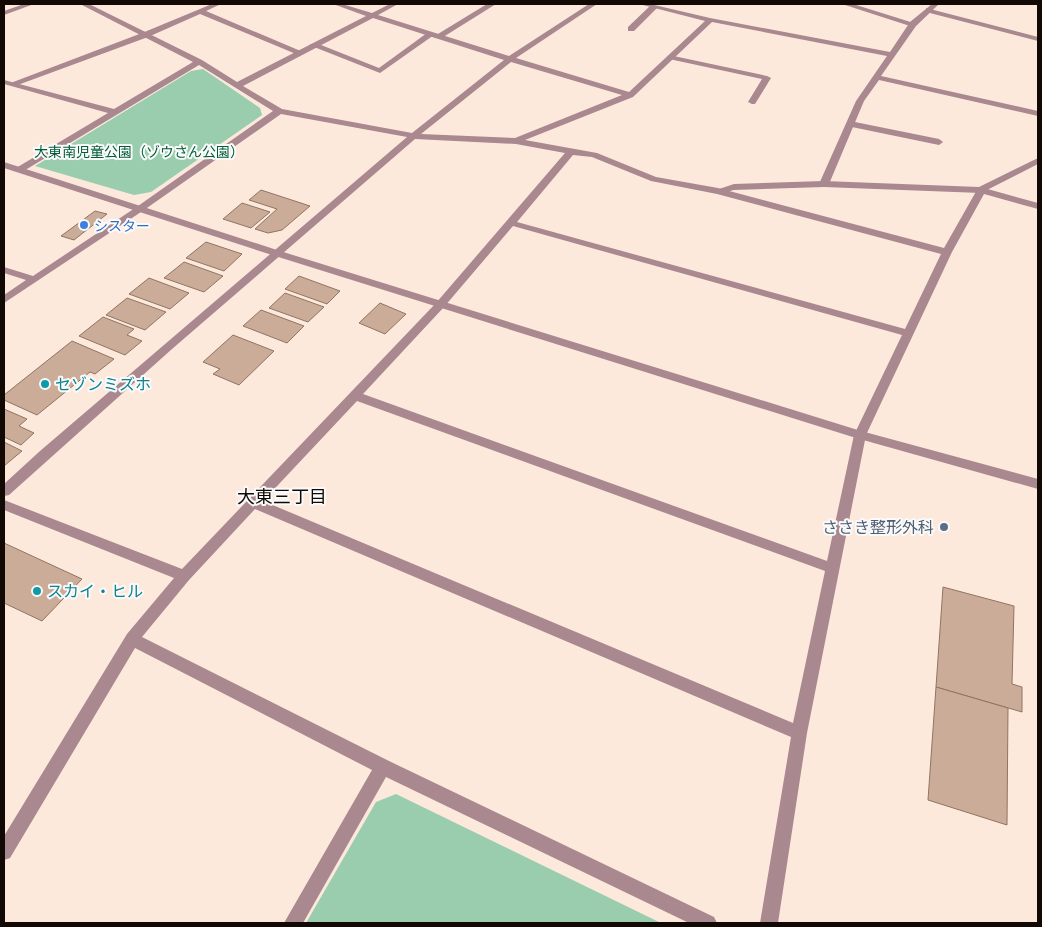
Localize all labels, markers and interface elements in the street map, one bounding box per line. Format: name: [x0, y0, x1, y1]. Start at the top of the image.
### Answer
park label: 大東南児童公園（ゾウさん公園）: [34, 142, 244, 161]
place label: シスター: [94, 216, 150, 235]
marker: シスター: [78, 219, 90, 231]
place label: セゾンミズホ: [55, 373, 151, 395]
marker: セゾンミズホ: [39, 378, 51, 390]
district label: 大東三丁目: [237, 484, 327, 508]
place label: ささき整形外科: [822, 516, 934, 538]
marker: ささき整形外科: [938, 521, 950, 533]
place label: スカイ・ヒル: [47, 580, 143, 602]
marker: スカイ・ヒル: [31, 585, 43, 597]

